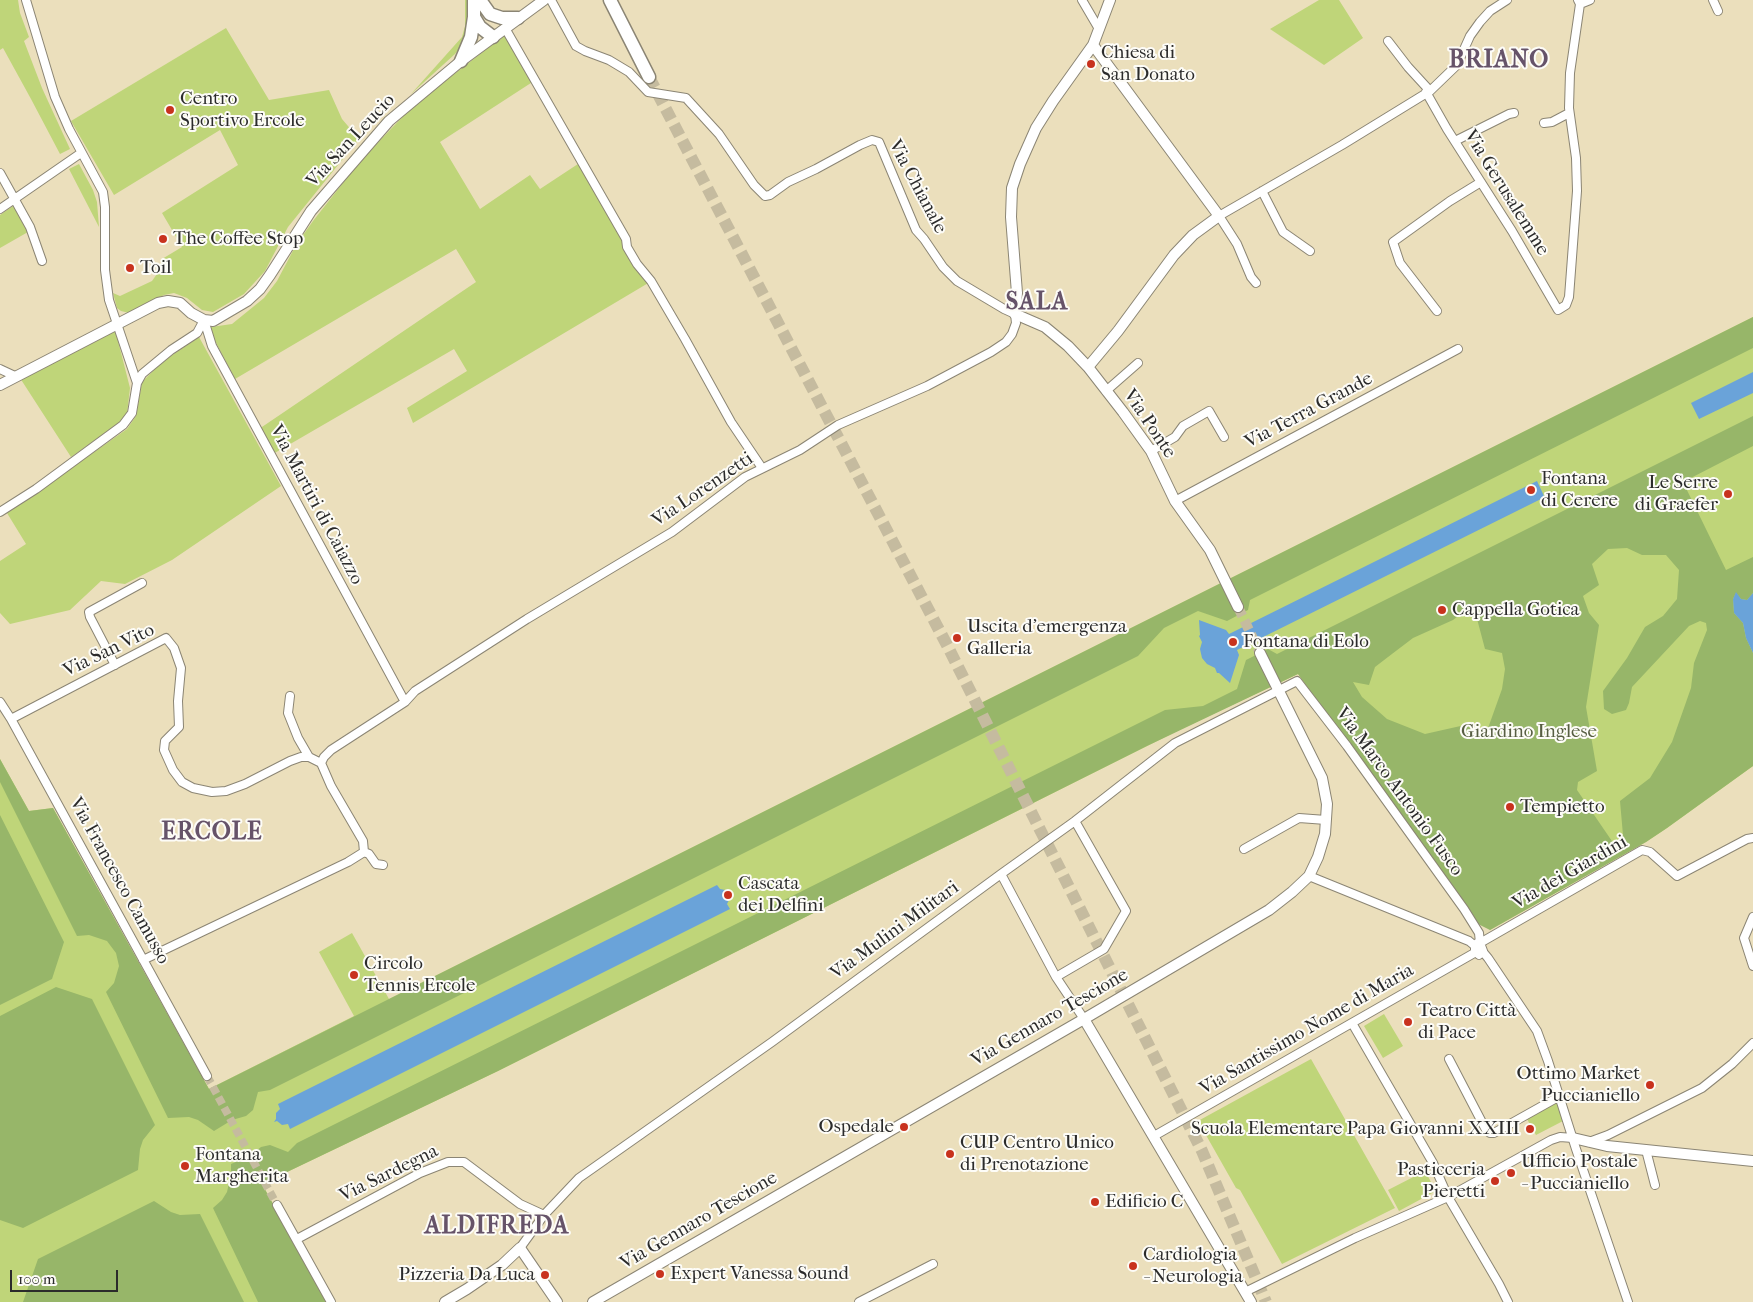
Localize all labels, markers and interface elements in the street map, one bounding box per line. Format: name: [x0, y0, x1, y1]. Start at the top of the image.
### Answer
place label: Chiesa di San Donato: [1101, 42, 1195, 86]
district label: BRIANO: [1448, 47, 1550, 75]
marker: Chiesa di San Donato: [1085, 58, 1097, 70]
place label: Centro Sportivo Ercole: [180, 88, 305, 132]
street label: Via San Leucio: [302, 90, 400, 192]
marker: Centro Sportivo Ercole: [164, 104, 176, 116]
street label: Via Gerusalemme: [1458, 126, 1554, 260]
street label: Via Chianale: [883, 136, 951, 238]
place label: The Coffee Stop: [173, 228, 303, 250]
marker: The Coffee Stop: [157, 233, 169, 245]
place label: Toil: [140, 257, 171, 279]
marker: Toil: [124, 262, 136, 274]
district label: SALA: [1005, 289, 1069, 317]
street label: Via Terra Grande: [1241, 368, 1377, 454]
street label: Via Ponte: [1118, 385, 1180, 463]
street label: Via Martiri di Caiazzo: [264, 421, 368, 589]
street label: Via Lorenzetti: [648, 448, 758, 532]
place label: Fontana di Cerere: [1541, 468, 1618, 512]
place label: Le Serre di Graefer: [1635, 472, 1718, 516]
marker: Fontana di Cerere: [1525, 484, 1537, 496]
marker: Le Serre di Graefer: [1722, 488, 1734, 500]
place label: Cappella Gotica: [1452, 599, 1579, 621]
marker: Cappella Gotica: [1436, 604, 1448, 616]
place label: Uscita d'emergenza Galleria: [967, 616, 1127, 660]
street label: Via San Vito: [60, 619, 158, 683]
place label: Fontana di Eolo: [1243, 631, 1369, 653]
marker: Uscita d'emergenza Galleria: [951, 632, 963, 644]
marker: Fontana di Eolo: [1227, 636, 1239, 648]
street label: Via Marco Antonio Fusco: [1330, 703, 1468, 881]
park label: Giardino Inglese: [1461, 721, 1597, 743]
street label: Via Francesco Camusso: [64, 794, 174, 968]
place label: Tempietto: [1520, 796, 1605, 818]
marker: Tempietto: [1504, 801, 1516, 813]
district label: ERCOLE: [161, 819, 263, 847]
street label: Via dei Giardini: [1509, 831, 1631, 915]
place label: Cascata dei Delfini: [738, 873, 824, 917]
street label: Via Mulini Militari: [826, 877, 964, 985]
marker: Cascata dei Delfini: [722, 889, 734, 901]
place label: Circolo Tennis Ercole: [364, 953, 475, 997]
street label: Via Santissimo Nome di Maria: [1196, 959, 1418, 1101]
street label: Via Gennaro Tescione: [967, 964, 1133, 1072]
marker: Circolo Tennis Ercole: [348, 969, 360, 981]
place label: Teatro Città di Pace: [1418, 1000, 1516, 1044]
marker: Teatro Città di Pace: [1402, 1016, 1414, 1028]
place label: Ottimo Market Puccianiello: [1517, 1063, 1640, 1107]
marker: Ottimo Market Puccianiello: [1644, 1079, 1656, 1091]
place label: Ospedale: [819, 1116, 894, 1138]
place label: Scuola Elementare Papa Giovanni XXIII: [1191, 1118, 1520, 1140]
marker: Ospedale: [898, 1121, 910, 1133]
marker: Scuola Elementare Papa Giovanni XXIII: [1524, 1123, 1536, 1135]
place label: CUP Centro Unico di Prenotazione: [960, 1132, 1114, 1176]
street label: Via Sardegna: [336, 1140, 442, 1208]
place label: Fontana Margherita: [195, 1144, 288, 1188]
marker: CUP Centro Unico di Prenotazione: [944, 1148, 956, 1160]
place label: Ufficio Postale - Puccianiello: [1521, 1151, 1638, 1195]
place label: Pasticceria Pieretti: [1397, 1159, 1485, 1203]
marker: Fontana Margherita: [179, 1160, 191, 1172]
street label: Via Gennaro Tescione: [616, 1167, 782, 1275]
marker: Ufficio Postale - Puccianiello: [1505, 1167, 1517, 1179]
marker: Pasticceria Pieretti: [1489, 1175, 1501, 1187]
place label: Edificio C: [1105, 1191, 1183, 1213]
marker: Edificio C: [1089, 1196, 1101, 1208]
district label: ALDIFREDA: [424, 1213, 570, 1241]
place label: Cardiologia - Neurologia: [1143, 1244, 1243, 1288]
scale bar: [12, 1260, 120, 1292]
marker: Cardiologia - Neurologia: [1127, 1260, 1139, 1272]
place label: Expert Vanessa Sound: [670, 1263, 849, 1285]
place label: Pizzeria Da Luca: [399, 1264, 535, 1286]
marker: Expert Vanessa Sound: [654, 1268, 666, 1280]
marker: Pizzeria Da Luca: [539, 1269, 551, 1281]
text: 100 m: [18, 1270, 56, 1288]

